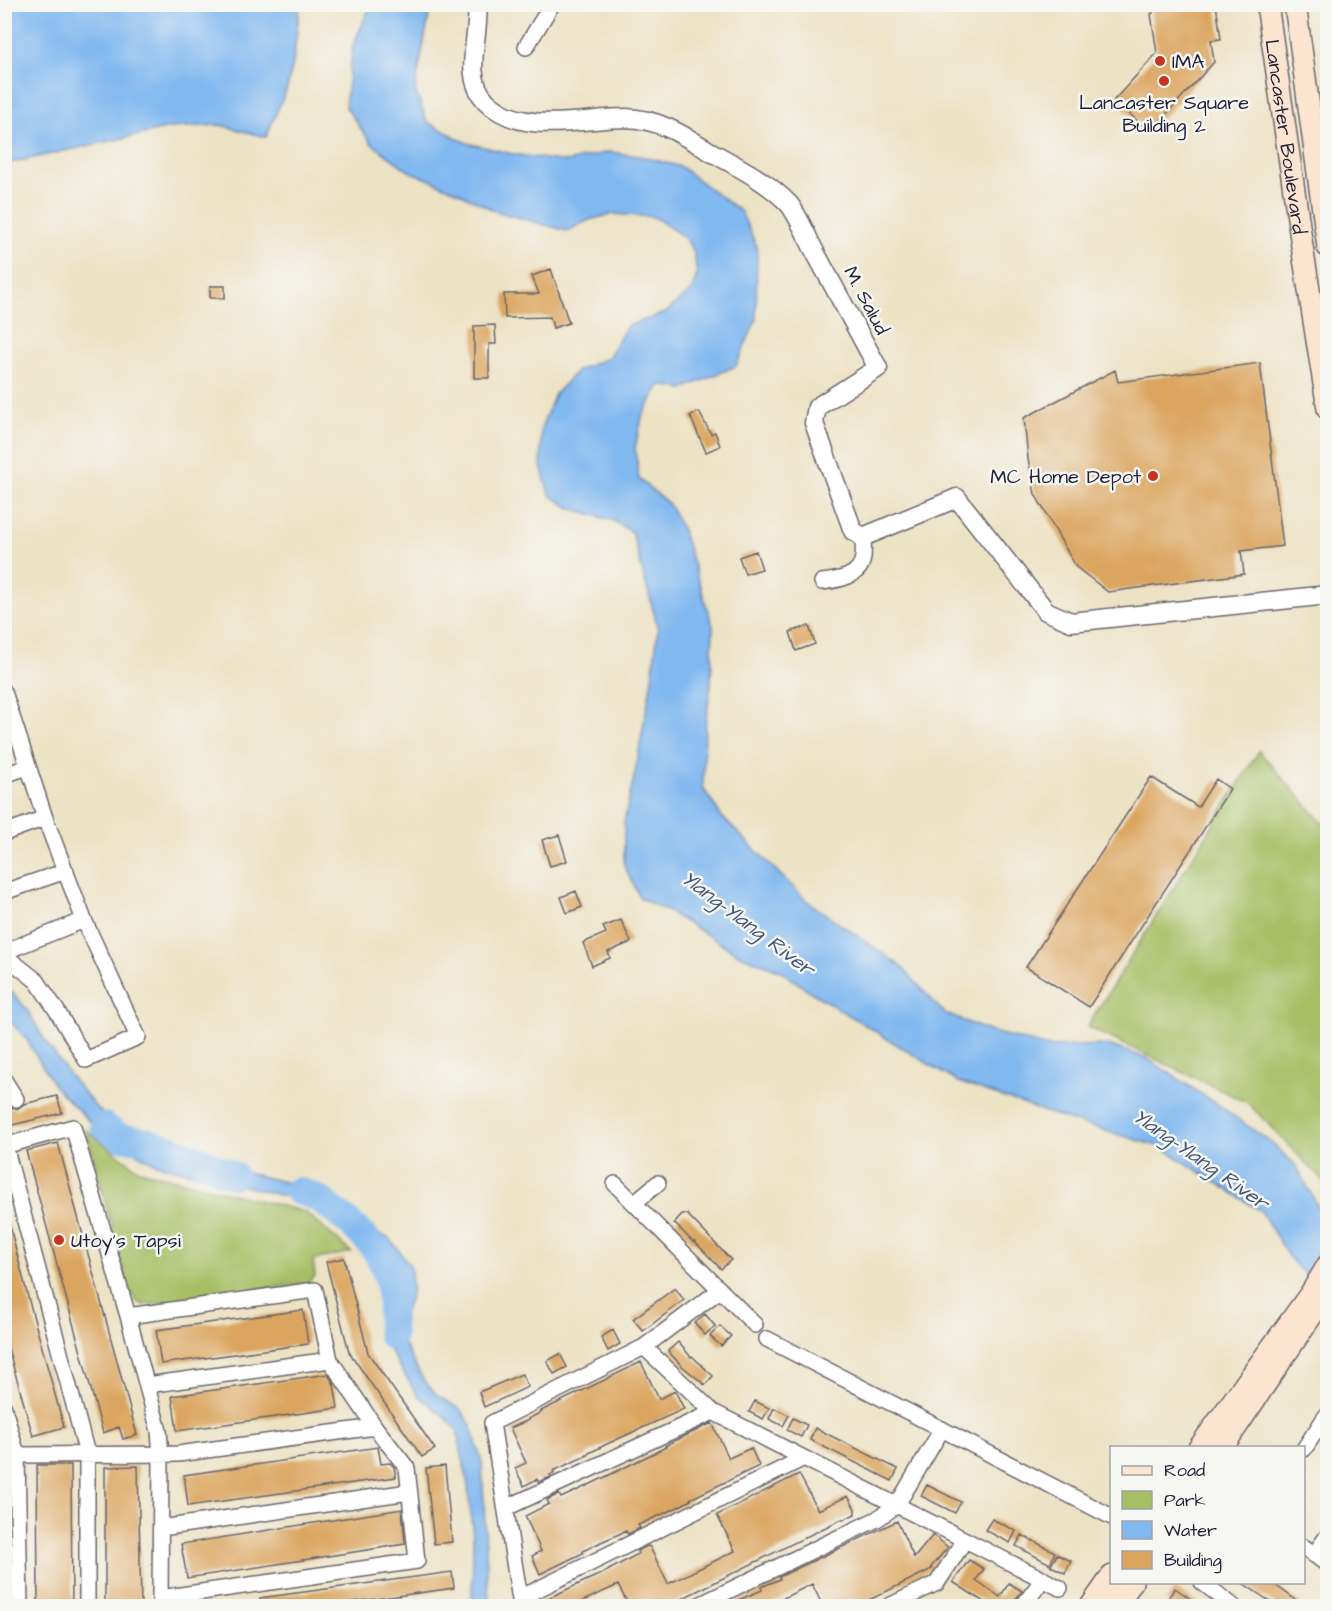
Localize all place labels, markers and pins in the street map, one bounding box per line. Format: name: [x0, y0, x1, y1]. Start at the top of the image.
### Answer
place label: IMA: [1172, 48, 1205, 76]
marker: IMA: [1153, 54, 1167, 68]
marker: Lancaster Square Building 2: [1157, 74, 1171, 88]
place label: Lancaster Square Building 2: [1079, 89, 1249, 141]
place label: MC Home Depot: [990, 463, 1141, 491]
marker: MC Home Depot: [1146, 469, 1160, 483]
place label: Utoy's Tapsi: [71, 1227, 181, 1256]
marker: Utoy's Tapsi: [52, 1233, 66, 1247]

